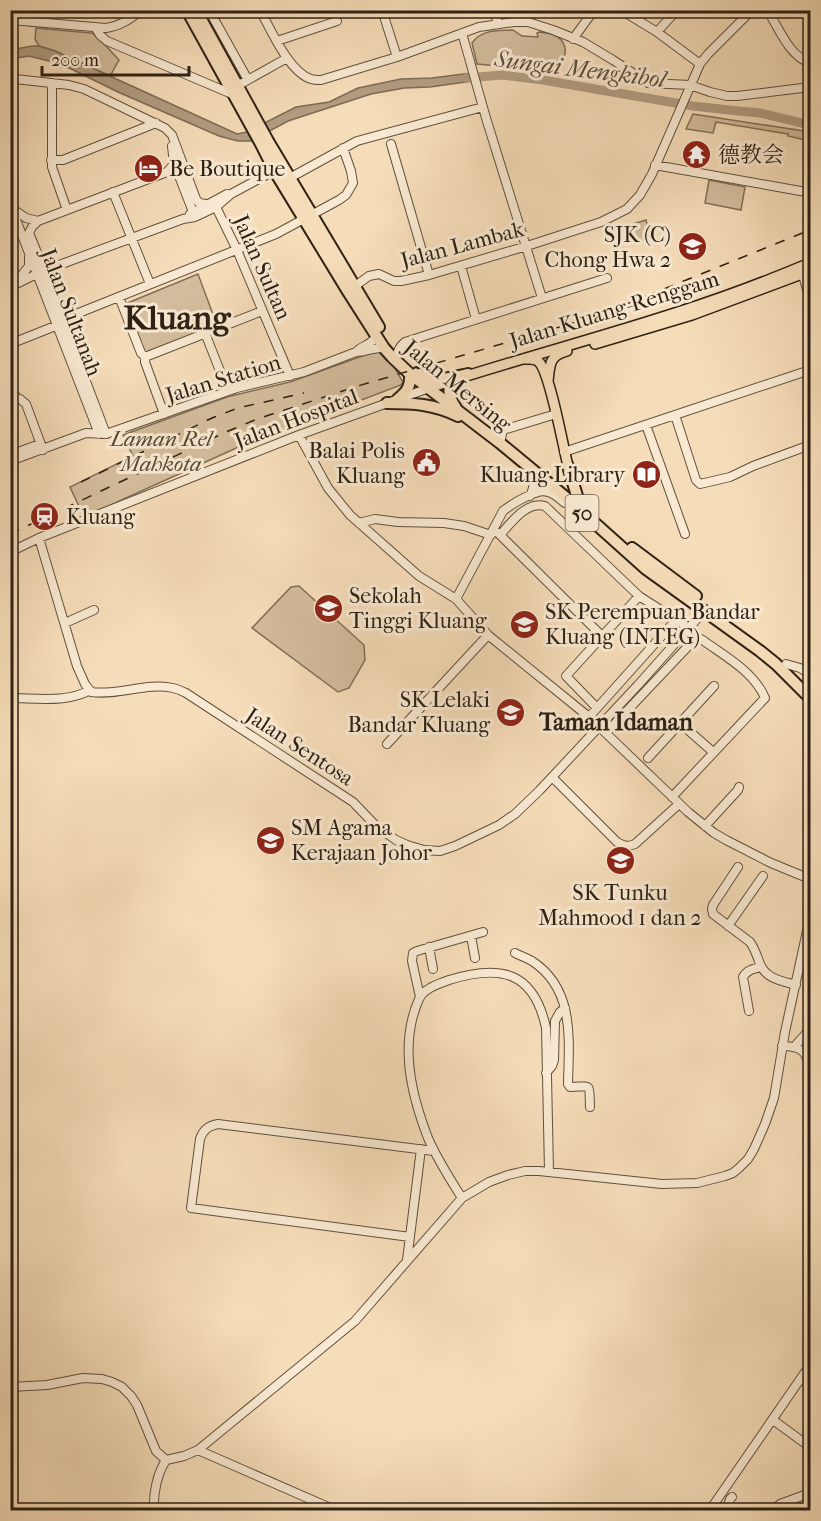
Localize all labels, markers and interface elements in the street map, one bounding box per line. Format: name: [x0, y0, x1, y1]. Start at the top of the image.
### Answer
scale bar: [42, 39, 189, 77]
water label: Sungai Mengkibol: [492, 45, 670, 94]
text: 200 m: [51, 50, 99, 71]
temple icon: 德教会: [681, 138, 713, 170]
place label: 德教会: [718, 142, 784, 168]
hotel icon: Be Boutique: [132, 152, 164, 184]
place label: Be Boutique: [169, 156, 285, 182]
street label: Jalan Sultan: [227, 209, 297, 324]
street label: Jalan Lambak: [396, 216, 527, 274]
place label: SJK (C) Chong Hwa 2: [544, 222, 671, 273]
school or university icon: SJK (C) Chong Hwa 2: [676, 231, 708, 263]
street label: Jalan Sultanah: [34, 243, 108, 381]
street label: Jalan Kluang-Renggam: [504, 265, 723, 355]
district label: Kluang: [124, 298, 231, 338]
street label: Jalan Mersing: [397, 333, 517, 437]
street label: Jalan Station: [161, 349, 284, 409]
street label: Jalan Hospital: [229, 383, 362, 455]
park label: Laman Rel Mahkota: [108, 426, 214, 477]
place label: Balai Polis Kluang: [309, 438, 405, 489]
public building icon: Balai Polis Kluang: [410, 447, 442, 479]
library icon: Kluang Library: [630, 458, 662, 490]
place label: Kluang Library: [480, 462, 626, 488]
road number: 50: [566, 495, 598, 531]
station icon: Kluang: [29, 500, 61, 532]
place label: Kluang: [66, 504, 135, 530]
place label: Sekolah Tinggi Kluang: [349, 583, 487, 634]
school or university icon: Sekolah Tinggi Kluang: [312, 592, 344, 624]
place label: SK Perempuan Bandar Kluang (INTEG): [545, 599, 760, 650]
school or university icon: SK Perempuan Bandar Kluang (INTEG): [508, 608, 540, 640]
place label: SK Lelaki Bandar Kluang: [348, 687, 490, 738]
school or university icon: SK Lelaki Bandar Kluang: [495, 696, 527, 728]
street label: Jalan Sentosa: [239, 701, 359, 792]
district label: Taman Idaman: [538, 708, 694, 736]
place label: SM Agama Kerajaan Johor: [291, 815, 433, 866]
school or university icon: SM Agama Kerajaan Johor: [254, 824, 286, 856]
school or university icon: SK Tunku Mahmood 1 dan 2: [604, 844, 636, 876]
place label: SK Tunku Mahmood 1 dan 2: [538, 880, 702, 931]

